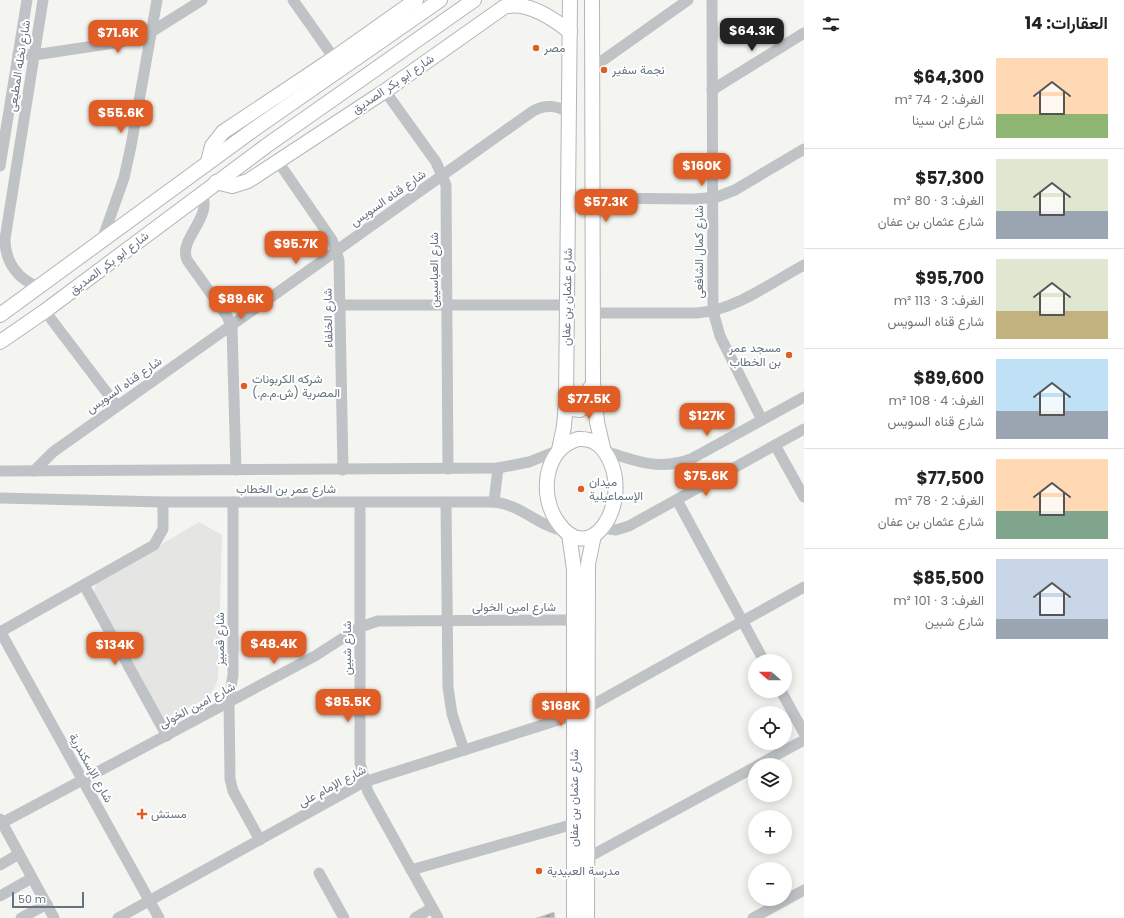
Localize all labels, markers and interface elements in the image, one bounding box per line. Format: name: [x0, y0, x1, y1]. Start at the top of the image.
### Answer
text: العقارات: 14: [1025, 11, 1108, 35]
icon: filters: [820, 13, 842, 35]
pin: $64.3K: [719, 18, 785, 52]
street label: شارع نخله المطيعى: [3, 19, 35, 113]
pin: $71.6K: [85, 20, 151, 54]
text: $64.3K: [729, 21, 775, 40]
text: $71.6K: [97, 23, 139, 42]
place label: مصر: [543, 39, 565, 56]
marker: مصر: [531, 43, 541, 53]
street label: شارع ابو بكر الصديق: [348, 50, 438, 118]
place label: نجمة سفير: [611, 61, 665, 78]
marker: نجمة سفير: [599, 65, 609, 75]
text: $64,300: [913, 65, 984, 89]
icon: home: [1028, 74, 1076, 122]
text: الغرف: 2 · 74 m²: [895, 90, 984, 109]
pin: $55.6K: [88, 100, 154, 134]
text: $55.6K: [98, 103, 144, 122]
text: شارع ابن سينا: [912, 111, 984, 130]
pin: $160K: [674, 153, 730, 187]
text: $160K: [682, 156, 722, 175]
street label: شارع قناه السويس: [346, 165, 430, 231]
text: $57,300: [915, 166, 984, 190]
icon: home: [1028, 175, 1076, 223]
pin: $57.3K: [573, 189, 639, 223]
text: الغرف: 3 · 80 m²: [893, 191, 984, 210]
text: $57.3K: [584, 192, 628, 211]
street label: شارع كمال الشافعى: [690, 205, 708, 299]
text: شارع عثمان بن عفان: [878, 212, 984, 231]
street label: شارع ابو بكر الصديق: [65, 227, 153, 299]
pin: $95.7K: [263, 231, 329, 265]
street label: شارع العباسيين: [425, 232, 443, 308]
text: $95.7K: [274, 234, 318, 253]
street label: شارع عثمان بن عفان: [557, 248, 577, 346]
text: $95,700: [915, 266, 984, 290]
icon: home: [1028, 275, 1076, 323]
pin: $89.6K: [208, 286, 274, 320]
street label: شارع الخلفاء: [318, 288, 338, 348]
text: $89.6K: [218, 289, 264, 308]
text: الغرف: 3 · 113 m²: [894, 291, 984, 310]
text: شارع قناه السويس: [887, 312, 984, 331]
place label: مسجد عمر بن الخطاب: [728, 339, 781, 370]
marker: مسجد عمر بن الخطاب: [784, 350, 794, 360]
street label: شارع قناه السويس: [82, 352, 166, 418]
text: $89,600: [913, 366, 984, 390]
place label: شركه الكربونات المصرية (ش.م.م.): [252, 370, 340, 401]
icon: home: [1028, 375, 1076, 423]
marker: شركه الكربونات المصرية (ش.م.م.): [239, 381, 249, 391]
pin: $77.5K: [556, 386, 622, 420]
text: $77.5K: [567, 389, 611, 408]
text: الغرف: 4 · 108 m²: [889, 391, 984, 410]
pin: $127K: [679, 403, 735, 437]
text: $127K: [689, 406, 725, 425]
text: شارع قناه السويس: [887, 412, 984, 431]
pin: $75.6K: [673, 463, 739, 497]
text: $75.6K: [684, 466, 728, 485]
text: $77,500: [917, 466, 984, 490]
place label: ميدان الإسماعيلية: [589, 473, 643, 504]
icon: home: [1028, 475, 1076, 523]
street label: شارع عمر بن الخطاب: [236, 480, 336, 498]
marker: ميدان الإسماعيلية: [576, 484, 586, 494]
text: الغرف: 2 · 78 m²: [894, 491, 984, 510]
text: شارع عثمان بن عفان: [878, 512, 984, 531]
text: $85,500: [913, 566, 984, 590]
icon: home: [1028, 575, 1076, 623]
text: الغرف: 3 · 101 m²: [893, 591, 984, 610]
street label: شارع امين الخولى: [472, 598, 556, 616]
street label: شارع قمبيز: [211, 612, 229, 667]
text: شارع شبين: [925, 612, 984, 631]
street label: شارع شبين: [338, 621, 356, 675]
pin: $48.4K: [241, 631, 307, 665]
pin: $134K: [87, 632, 143, 666]
text: $48.4K: [250, 634, 298, 653]
text: $134K: [95, 635, 135, 654]
north arrow: [748, 654, 792, 698]
map controls: [748, 654, 792, 906]
street label: شارع امين الخولى: [156, 677, 238, 733]
pin: $85.5K: [315, 689, 381, 723]
text: $85.5K: [325, 692, 371, 711]
pin: $168K: [533, 693, 589, 727]
text: $168K: [541, 696, 581, 715]
button: locate: [748, 706, 792, 750]
street label: شارع الإسكندرية: [64, 730, 118, 806]
street label: شارع عثمان بن عفان: [565, 749, 583, 847]
button: layers: [748, 758, 792, 802]
street label: شارع الإمام على: [295, 761, 369, 811]
place label: مستش: [151, 805, 187, 822]
marker: مستش: [136, 808, 148, 820]
button: +: [748, 810, 792, 854]
place label: مدرسة العبيدية: [547, 862, 620, 879]
button: −: [748, 862, 792, 906]
marker: مدرسة العبيدية: [534, 866, 544, 876]
scale bar: [12, 890, 84, 909]
text: 50 m: [18, 891, 46, 907]

